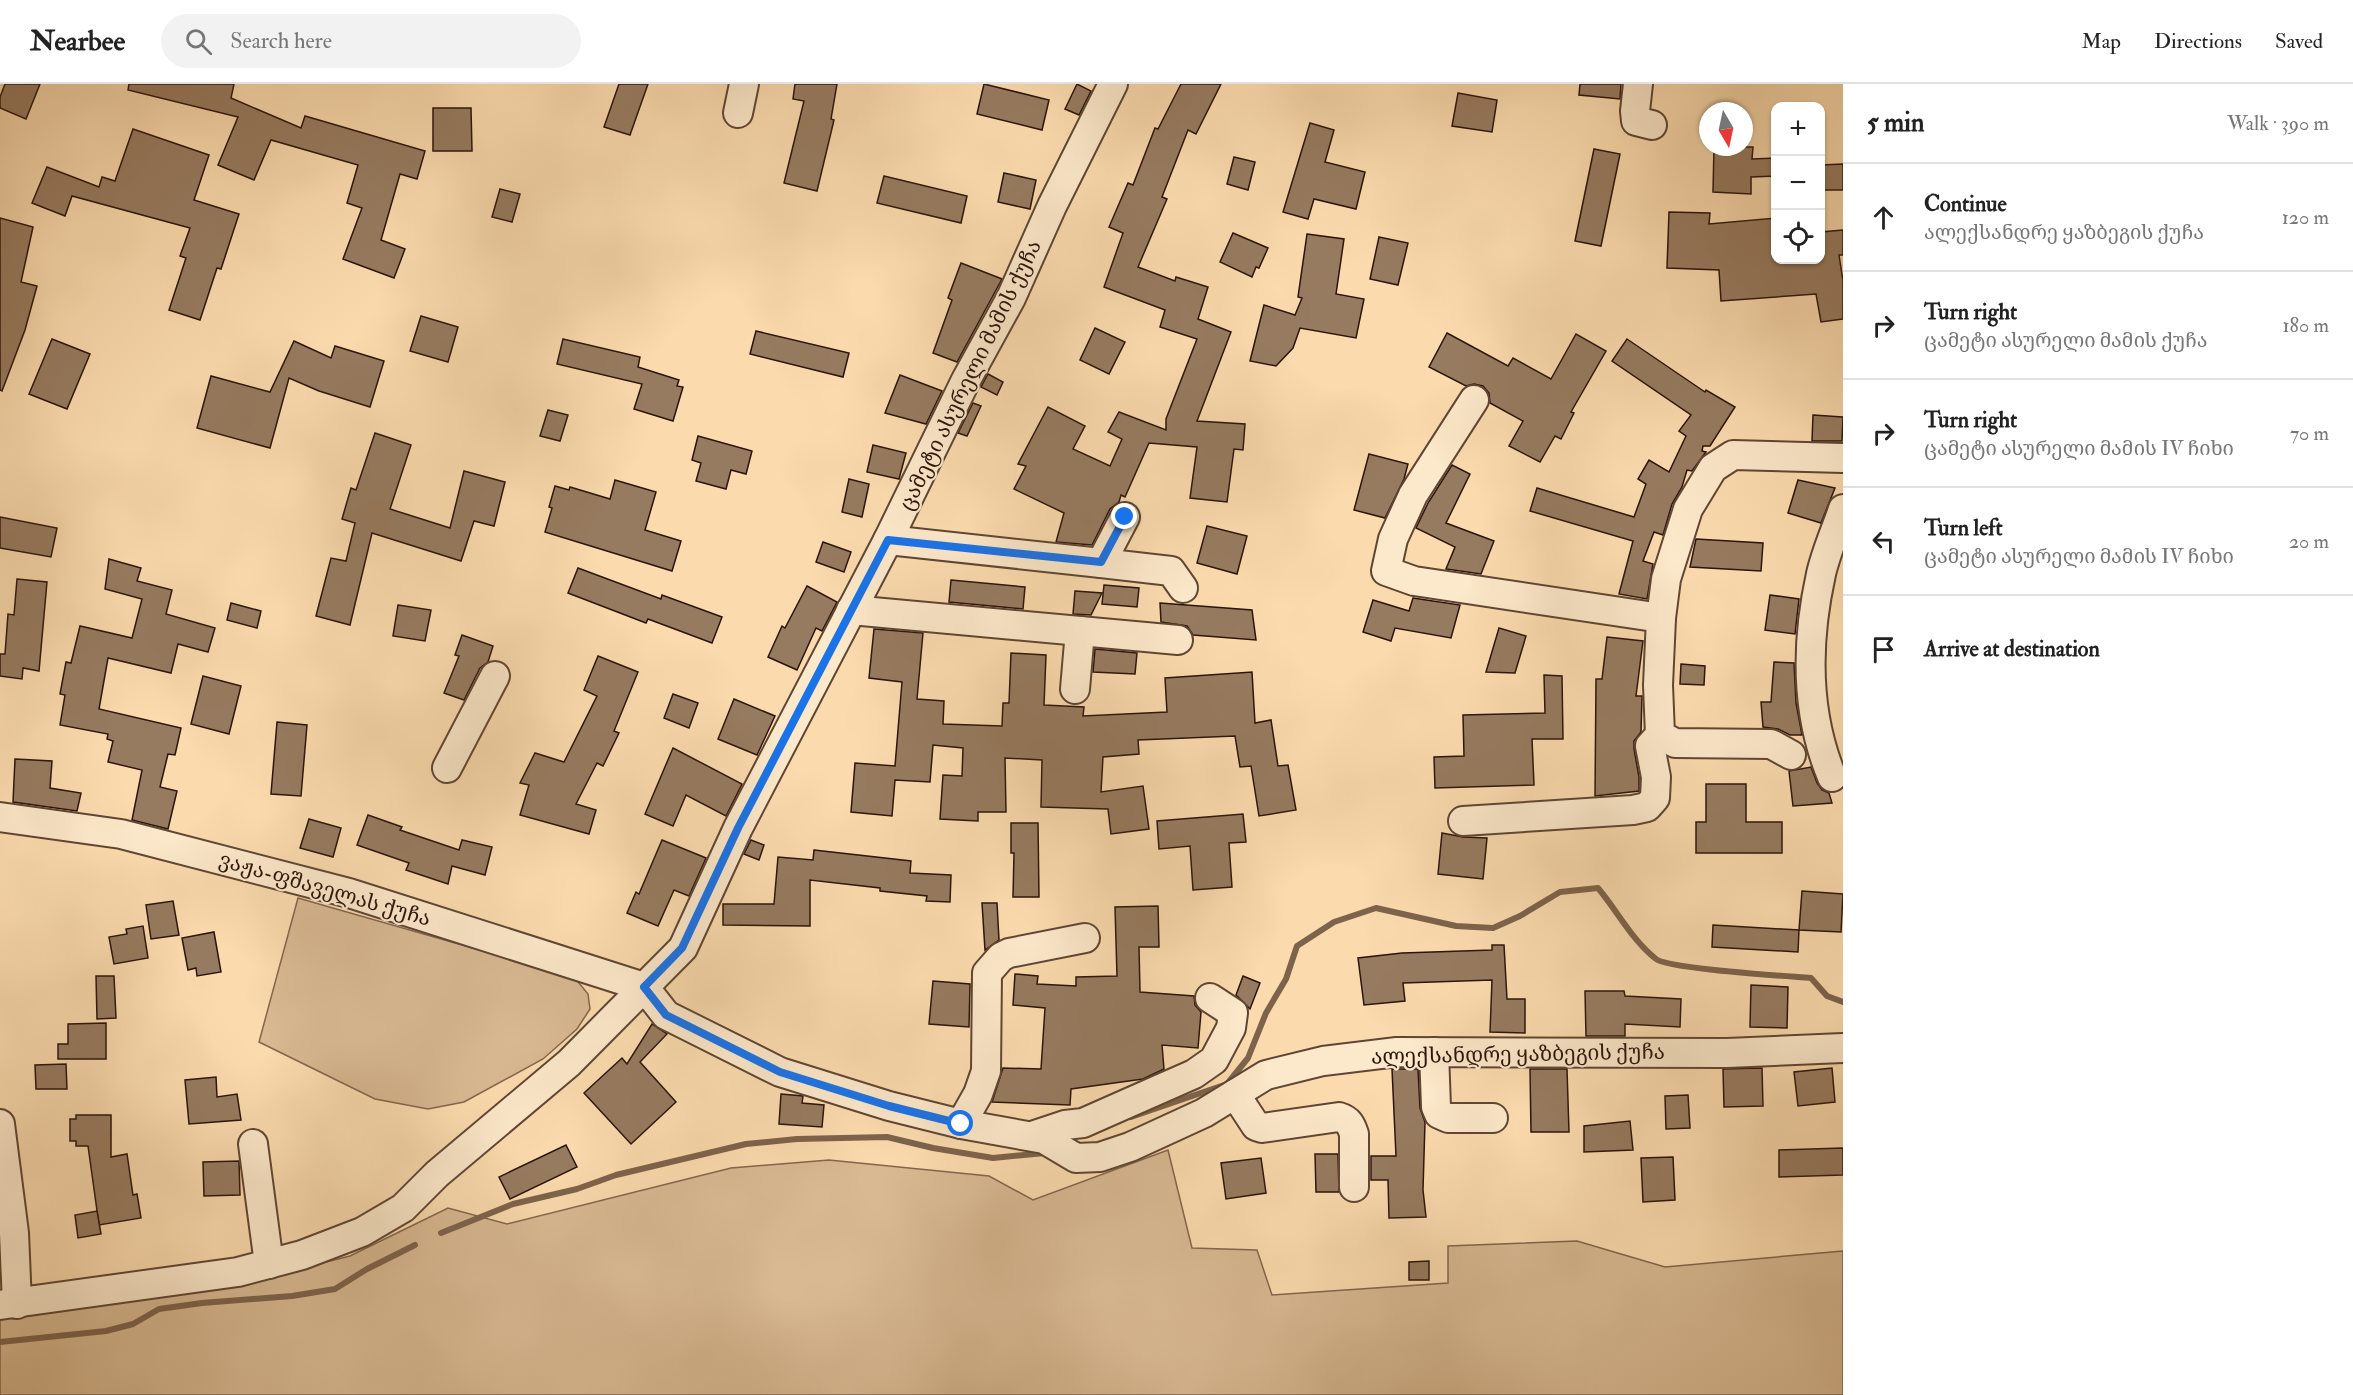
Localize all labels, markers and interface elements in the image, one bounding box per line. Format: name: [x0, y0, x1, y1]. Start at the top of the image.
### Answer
search box: [161, 14, 581, 68]
text: Nearbee: [30, 24, 125, 59]
icon: search: [182, 25, 215, 58]
text: Search here: [230, 27, 332, 55]
text: Map: [2081, 28, 2121, 55]
text: Directions: [2154, 28, 2242, 55]
text: Saved: [2275, 28, 2323, 55]
north arrow: [1699, 102, 1753, 156]
map controls: [1771, 102, 1825, 264]
button: +: [1771, 102, 1825, 156]
text: 5 min: [1867, 107, 1924, 139]
text: Walk · 390 m: [2227, 111, 2329, 136]
button: −: [1771, 156, 1825, 210]
text: Continue: [1924, 190, 2007, 218]
icon: ahead: [1867, 201, 1900, 234]
text: 120 m: [2282, 205, 2329, 230]
button: locate: [1771, 210, 1825, 264]
text: ალექსანდრე ყაზბეგის ქუჩა: [1924, 220, 2204, 245]
street label: ცამეტი ასურელი მამის ქუჩა: [893, 235, 1048, 515]
text: Turn right: [1924, 298, 2017, 326]
icon: right: [1867, 309, 1900, 342]
text: 180 m: [2282, 313, 2329, 338]
text: ცამეტი ასურელი მამის ქუჩა: [1924, 328, 2208, 353]
text: Turn right: [1924, 406, 2017, 434]
icon: right: [1867, 417, 1900, 450]
text: 70 m: [2290, 421, 2329, 446]
text: ცამეტი ასურელი მამის IV ჩიხი: [1924, 436, 2234, 461]
route end: [1111, 503, 1137, 529]
text: Turn left: [1924, 514, 2003, 542]
icon: left: [1867, 525, 1900, 558]
text: 20 m: [2289, 529, 2329, 554]
text: ცამეტი ასურელი მამის IV ჩიხი: [1924, 544, 2234, 569]
icon: arrive: [1867, 633, 1900, 666]
text: Arrive at destination: [1924, 635, 2100, 663]
street label: ვაჟა-ფშაველას ქუჩა: [216, 846, 434, 933]
street label: ალექსანდრე ყაზბეგის ქუჩა: [1371, 1038, 1665, 1071]
route start: [947, 1110, 973, 1136]

